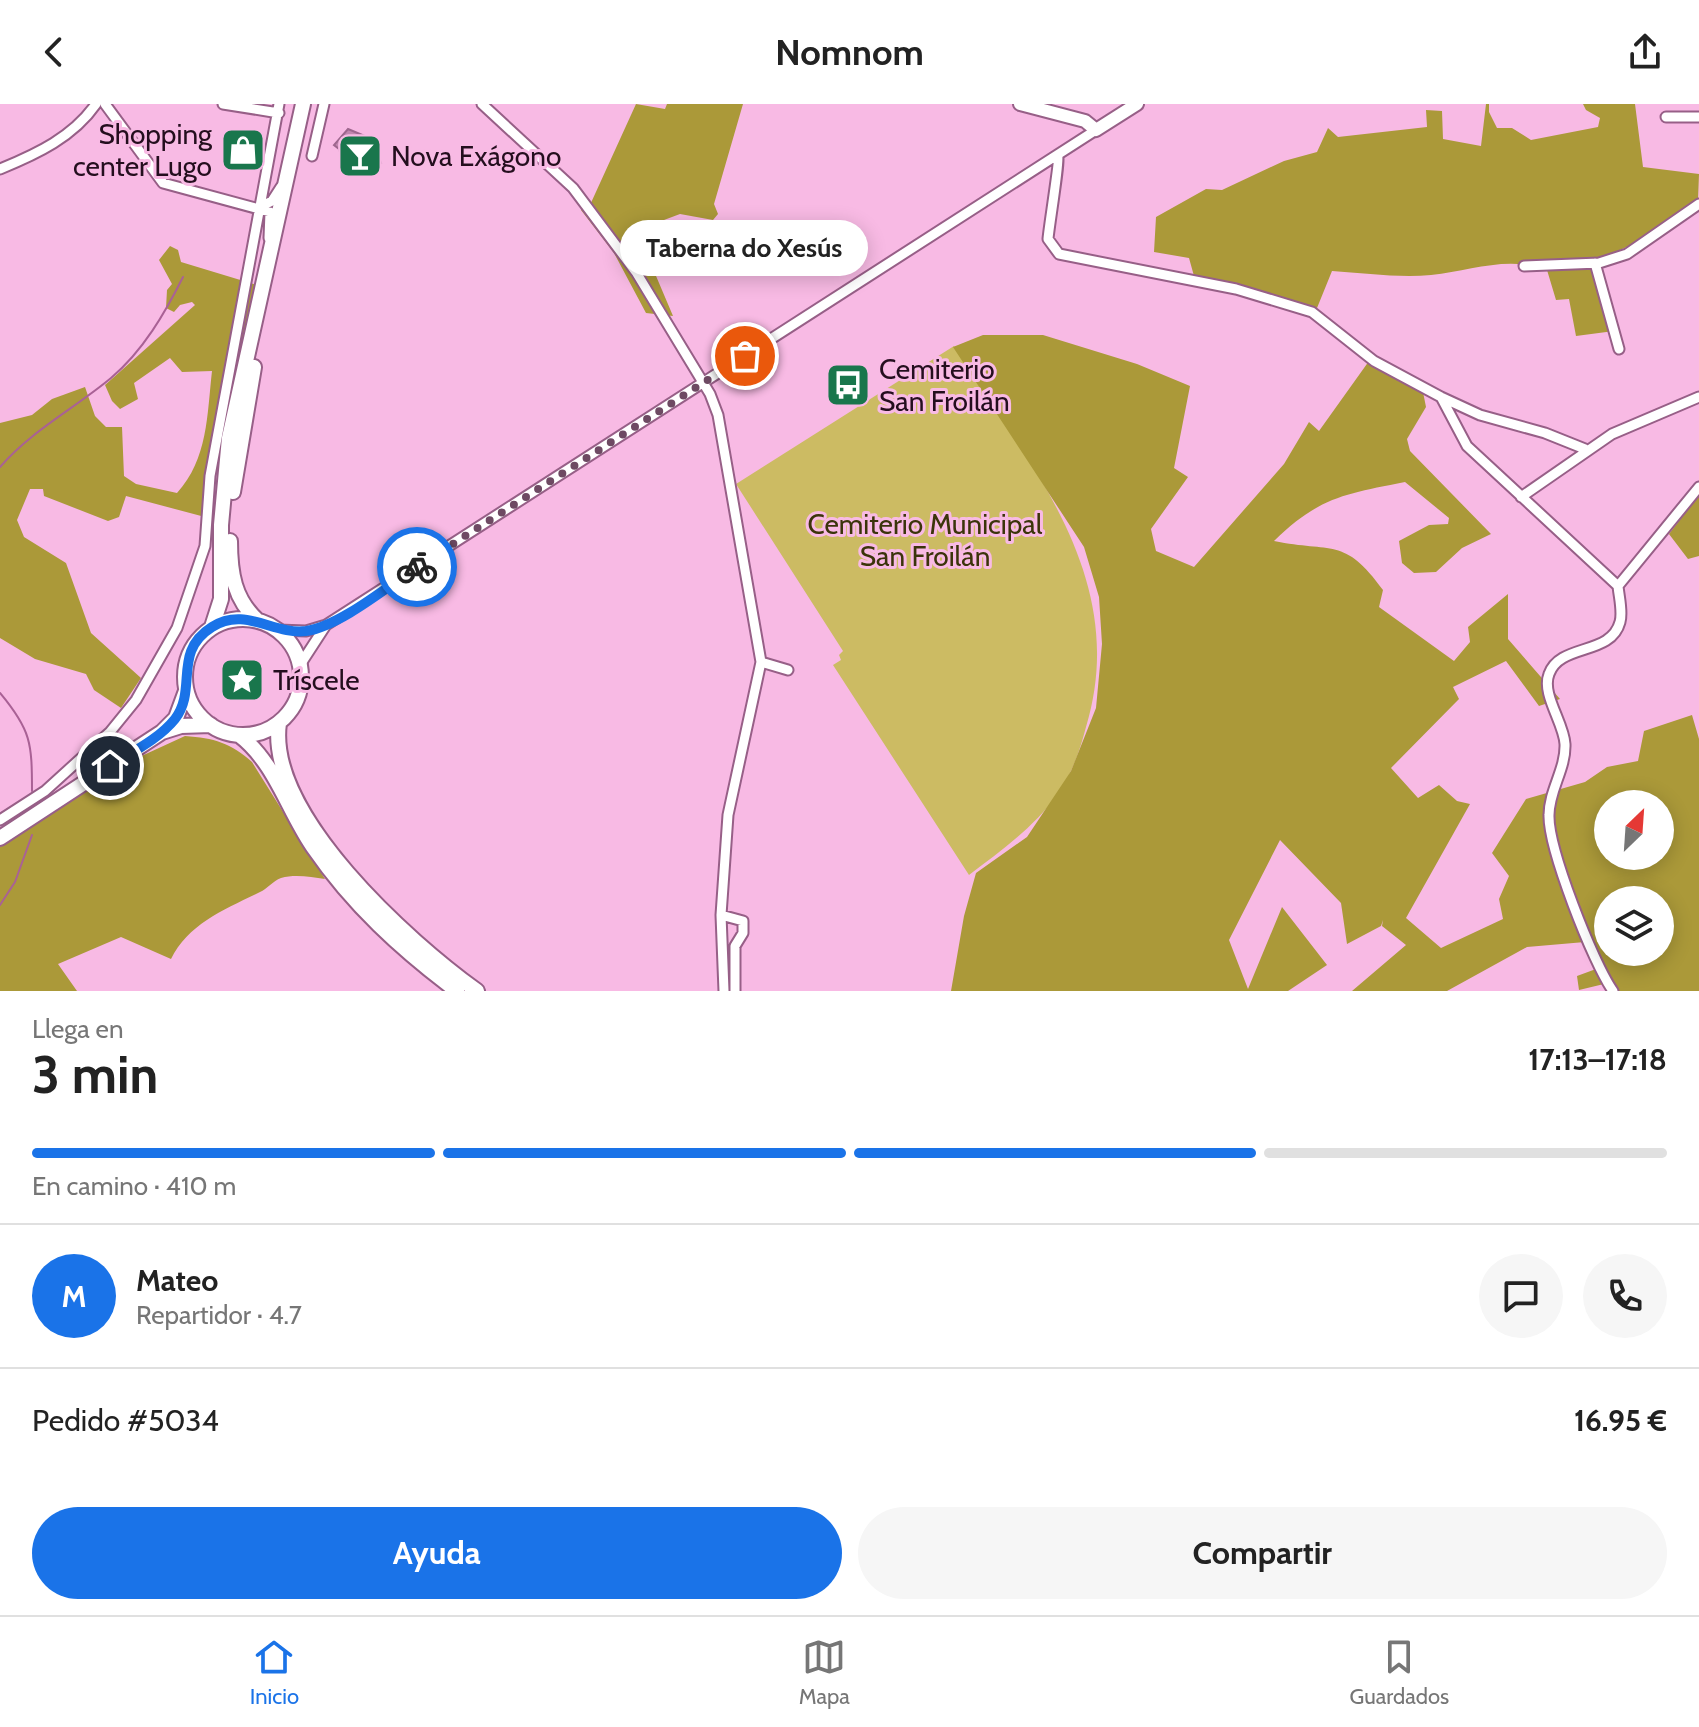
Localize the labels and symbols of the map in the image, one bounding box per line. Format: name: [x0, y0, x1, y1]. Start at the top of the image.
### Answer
place label: Shopping center Lugo: [73, 117, 213, 183]
shop icon: Shopping center Lugo: [219, 126, 267, 174]
bar icon: Nova Exágono: [336, 132, 384, 180]
place label: Nova Exágono: [391, 139, 561, 173]
callout: Taberna do Xesús: [621, 220, 869, 276]
pin: [711, 322, 779, 390]
place label: Cemiterio San Froilán: [879, 352, 1010, 418]
bus stop icon: Cemiterio San Froilán: [824, 361, 872, 409]
park label: Cemiterio Municipal San Froilán: [808, 507, 1043, 573]
courier: [377, 527, 457, 607]
place icon: Tríscele: [218, 656, 266, 704]
place label: Tríscele: [273, 663, 360, 697]
pin: [76, 732, 144, 800]
north arrow: [1594, 790, 1674, 870]

